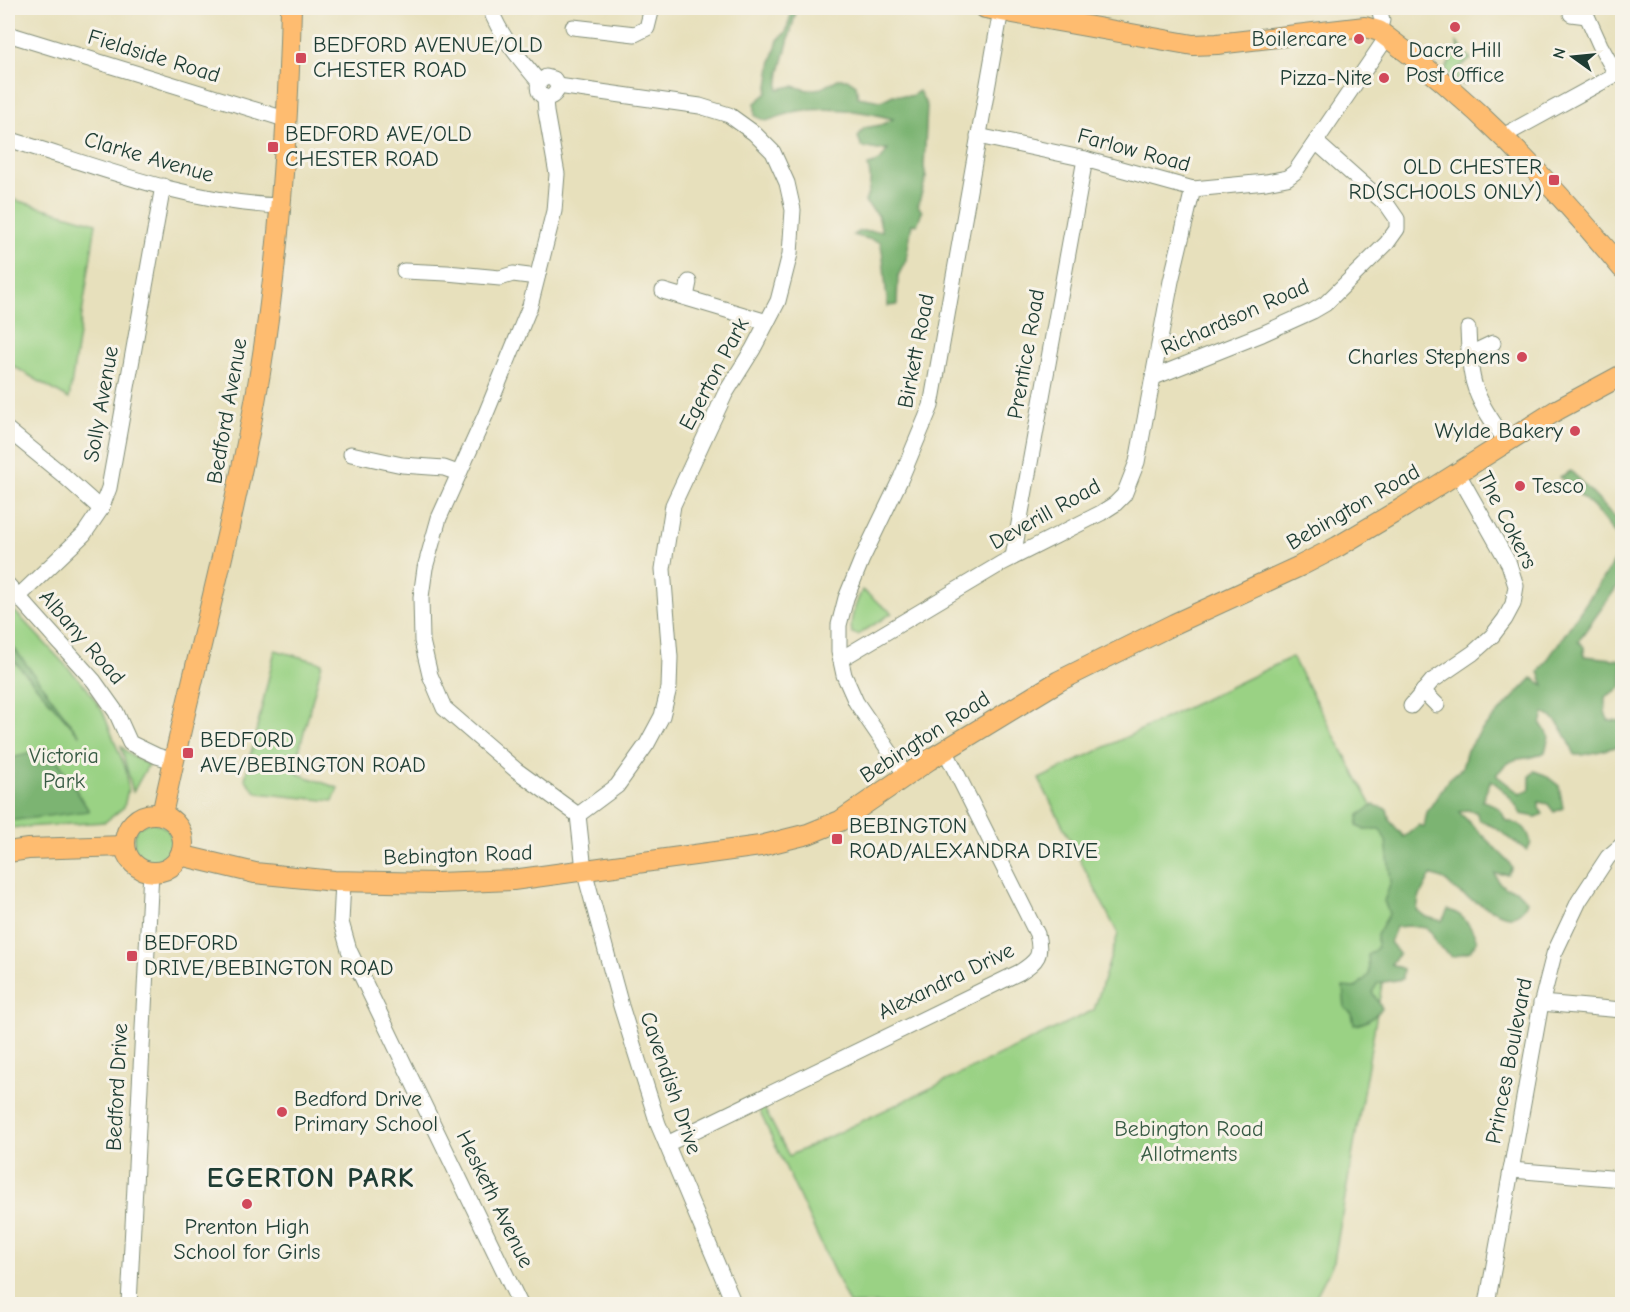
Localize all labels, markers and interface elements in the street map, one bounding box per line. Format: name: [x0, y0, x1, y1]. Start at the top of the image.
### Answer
marker: Dacre Hill Post Office: [1448, 20, 1462, 34]
street label: Fieldside Road: [85, 24, 223, 88]
place label: Boilercare: [1252, 26, 1347, 52]
north arrow: [1543, 27, 1603, 87]
place label: BEDFORD AVENUE/OLD CHESTER ROAD: [313, 32, 543, 83]
marker: Boilercare: [1352, 32, 1366, 46]
place label: Dacre Hill Post Office: [1406, 37, 1504, 88]
text: N: [1549, 46, 1570, 61]
marker: BEDFORD AVENUE/OLD CHESTER ROAD: [294, 51, 308, 65]
place label: Pizza-Nite: [1280, 65, 1372, 91]
marker: Pizza-Nite: [1377, 71, 1391, 85]
place label: BEDFORD AVE/OLD CHESTER ROAD: [285, 121, 472, 172]
street label: Farlow Road: [1075, 122, 1193, 178]
street label: Clarke Avenue: [81, 126, 217, 188]
marker: BEDFORD AVE/OLD CHESTER ROAD: [266, 140, 280, 154]
place label: OLD CHESTER RD(SCHOOLS ONLY): [1349, 154, 1542, 205]
marker: OLD CHESTER RD(SCHOOLS ONLY): [1547, 173, 1561, 187]
street label: Richardson Road: [1157, 273, 1313, 361]
street label: Prentice Road: [1002, 287, 1050, 421]
street label: Birkett Road: [892, 292, 940, 410]
street label: Egerton Park: [674, 313, 755, 435]
street label: Bedford Avenue: [201, 336, 253, 486]
street label: Solly Avenue: [78, 344, 124, 464]
place label: Charles Stephens: [1348, 344, 1510, 370]
marker: Charles Stephens: [1515, 350, 1529, 364]
place label: Wylde Bakery: [1434, 418, 1563, 444]
marker: Wylde Bakery: [1568, 424, 1582, 438]
street label: Bebington Road: [1282, 458, 1424, 556]
street label: The Cokers: [1471, 467, 1543, 573]
street label: Deverill Road: [985, 473, 1105, 555]
place label: Tesco: [1532, 473, 1584, 499]
marker: Tesco: [1513, 479, 1527, 493]
street label: Albany Road: [34, 584, 130, 690]
street label: Bebington Road: [855, 685, 995, 789]
place label: BEDFORD AVE/BEBINGTON ROAD: [200, 727, 426, 778]
park label: Victoria Park: [29, 743, 99, 794]
marker: BEDFORD AVE/BEBINGTON ROAD: [181, 746, 195, 760]
place label: BEBINGTON ROAD/ALEXANDRA DRIVE: [849, 813, 1098, 864]
marker: BEBINGTON ROAD/ALEXANDRA DRIVE: [830, 832, 844, 846]
street label: Bebington Road: [383, 839, 533, 871]
place label: BEDFORD DRIVE/BEBINGTON ROAD: [144, 930, 394, 981]
street label: Alexandra Drive: [874, 937, 1018, 1025]
marker: BEDFORD DRIVE/BEBINGTON ROAD: [125, 949, 139, 963]
street label: Princes Boulevard: [1480, 976, 1538, 1146]
street label: Cavendish Drive: [634, 1008, 708, 1158]
street label: Bedford Drive: [101, 1022, 133, 1152]
place label: Bedford Drive Primary School: [294, 1086, 438, 1137]
marker: Bedford Drive Primary School: [275, 1105, 289, 1119]
park label: Bebington Road Allotments: [1114, 1116, 1264, 1167]
street label: Hesketh Avenue: [450, 1126, 540, 1272]
district label: EGERTON PARK: [207, 1162, 415, 1194]
marker: Prenton High School for Girls: [240, 1197, 254, 1211]
place label: Prenton High School for Girls: [174, 1214, 320, 1265]

